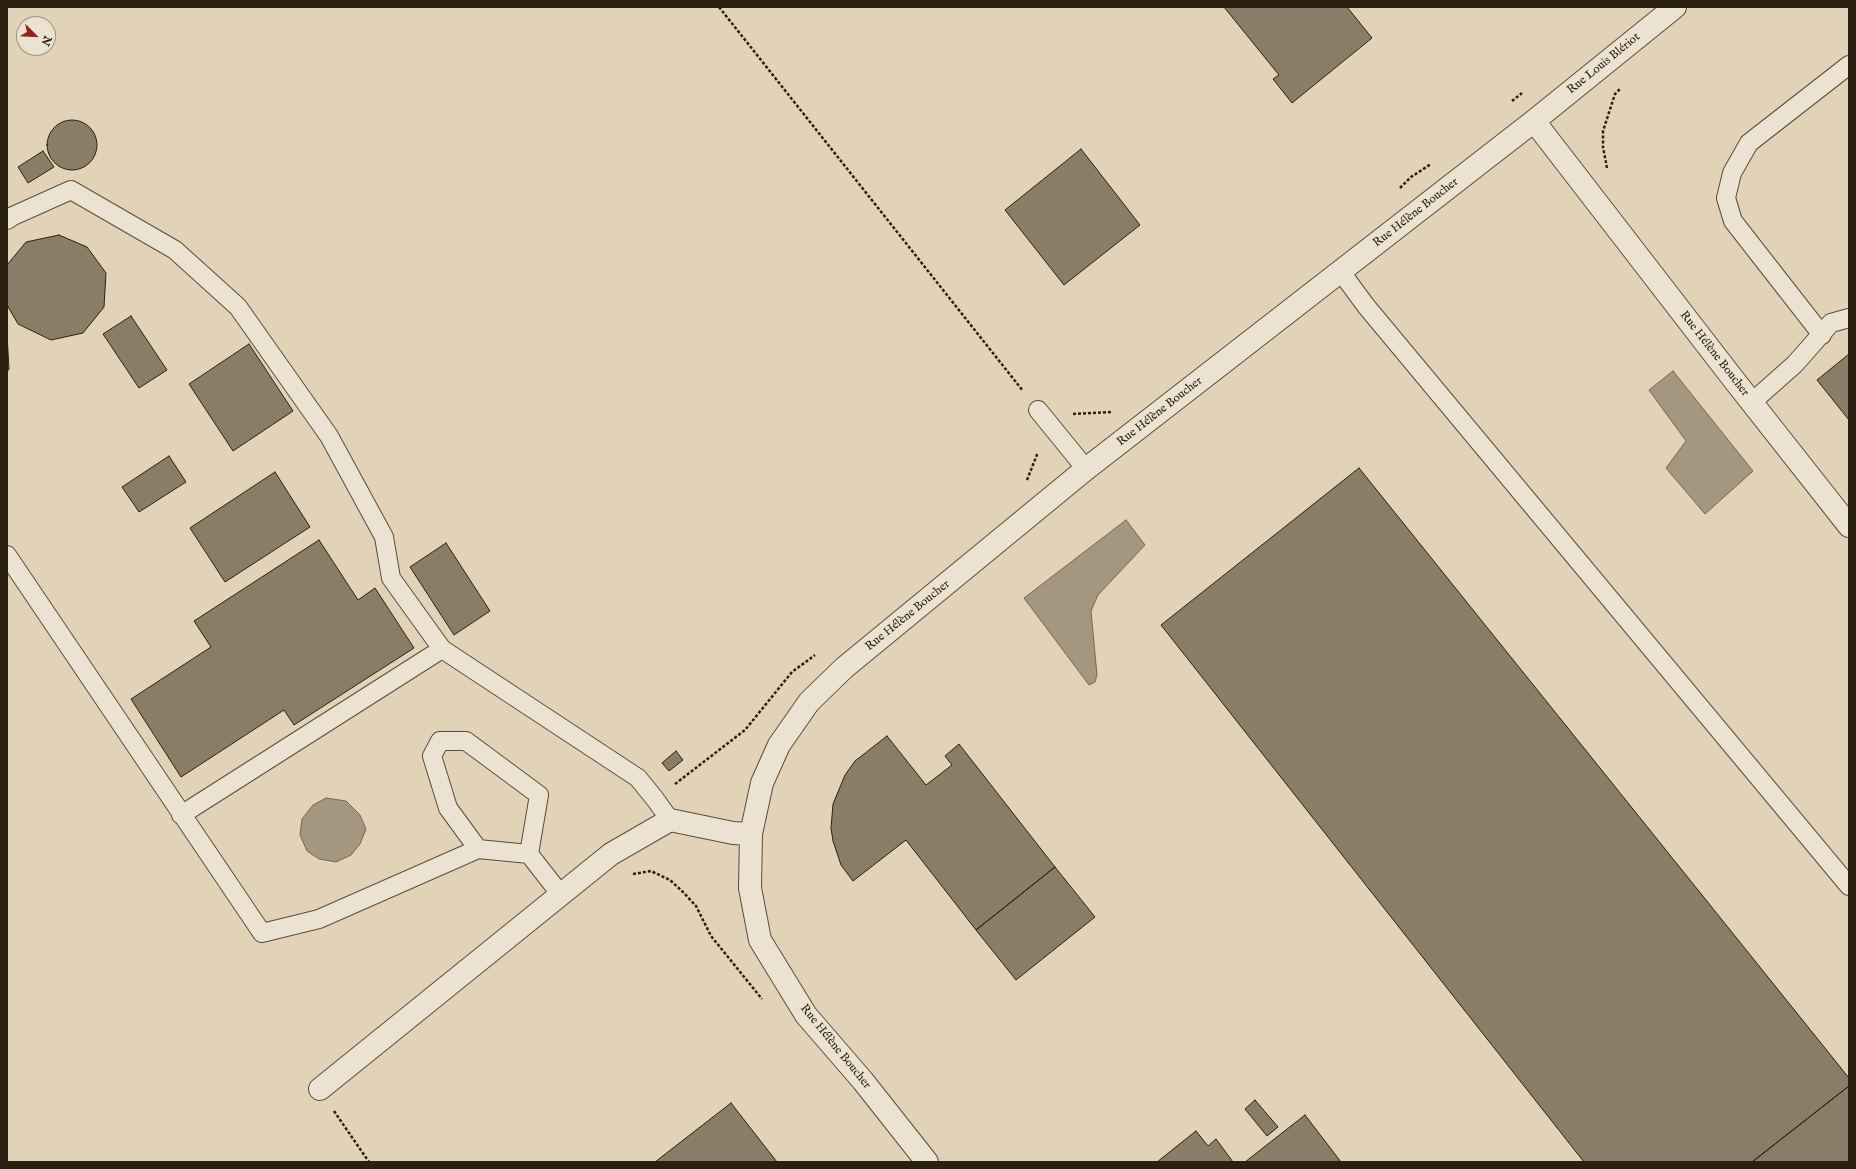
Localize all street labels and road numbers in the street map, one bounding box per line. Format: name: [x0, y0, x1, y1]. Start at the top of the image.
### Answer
street label: Rue Louis Blériot: [1565, 30, 1643, 98]
street label: Rue Hélène Boucher: [1370, 175, 1462, 251]
street label: Rue Hélène Boucher: [1676, 308, 1752, 400]
street label: Rue Hélène Boucher: [1114, 374, 1206, 450]
street label: Rue Hélène Boucher: [863, 578, 953, 654]
street label: Rue Hélène Boucher: [797, 1002, 873, 1092]

